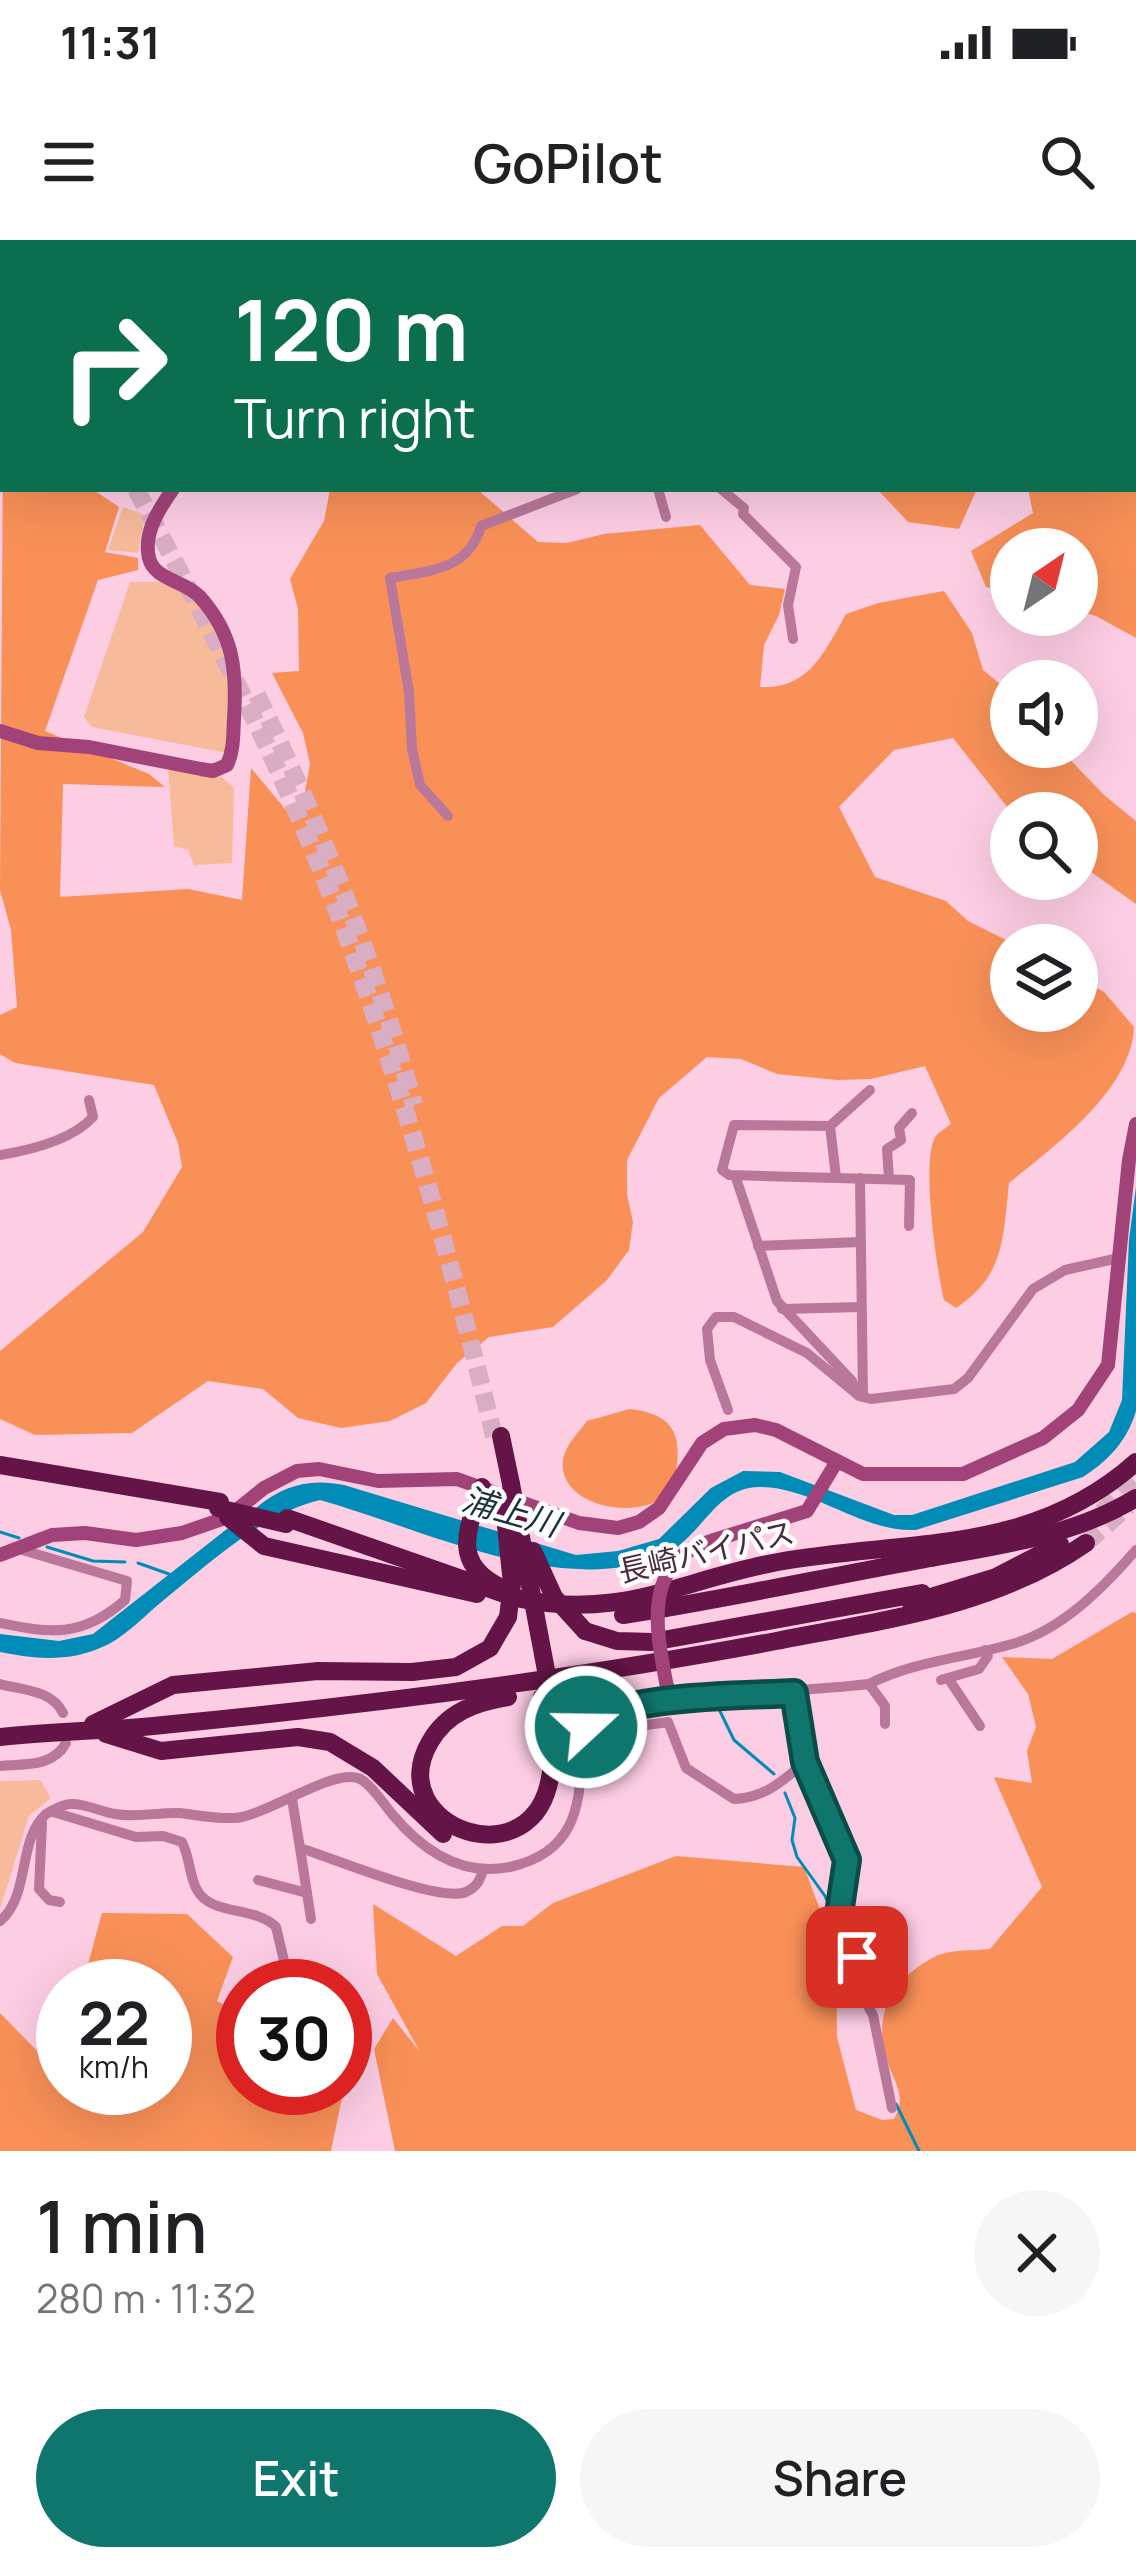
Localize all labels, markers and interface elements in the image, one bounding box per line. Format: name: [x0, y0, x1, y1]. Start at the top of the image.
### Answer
text: 11:31: [60, 11, 161, 73]
text: GoPilot: [473, 125, 663, 199]
icon: menu: [36, 129, 102, 195]
icon: search: [1034, 129, 1100, 195]
text: 120 m: [234, 271, 468, 386]
icon: right: [36, 288, 192, 444]
text: Turn right: [234, 380, 476, 454]
north arrow: [990, 528, 1098, 636]
map controls: [990, 528, 1098, 1032]
button: sound: [990, 660, 1098, 768]
button: search: [990, 792, 1098, 900]
button: layers: [990, 924, 1098, 1032]
water label: 浦上川: [457, 1476, 568, 1547]
street label: 長崎バイパス: [614, 1511, 798, 1591]
position arrow: [523, 1664, 649, 1790]
pin: [806, 1906, 908, 2008]
icon: arrive: [824, 1924, 890, 1990]
speed limit sign: 30: [216, 1959, 372, 2115]
text: 22: [78, 1981, 150, 2063]
text: km/h: [79, 2046, 149, 2087]
text: 1 min: [36, 2176, 208, 2275]
button: close: [974, 2190, 1100, 2316]
text: 280 m · 11:32: [36, 2271, 256, 2325]
button: Exit: [36, 2409, 556, 2547]
button: Share: [580, 2409, 1100, 2547]

